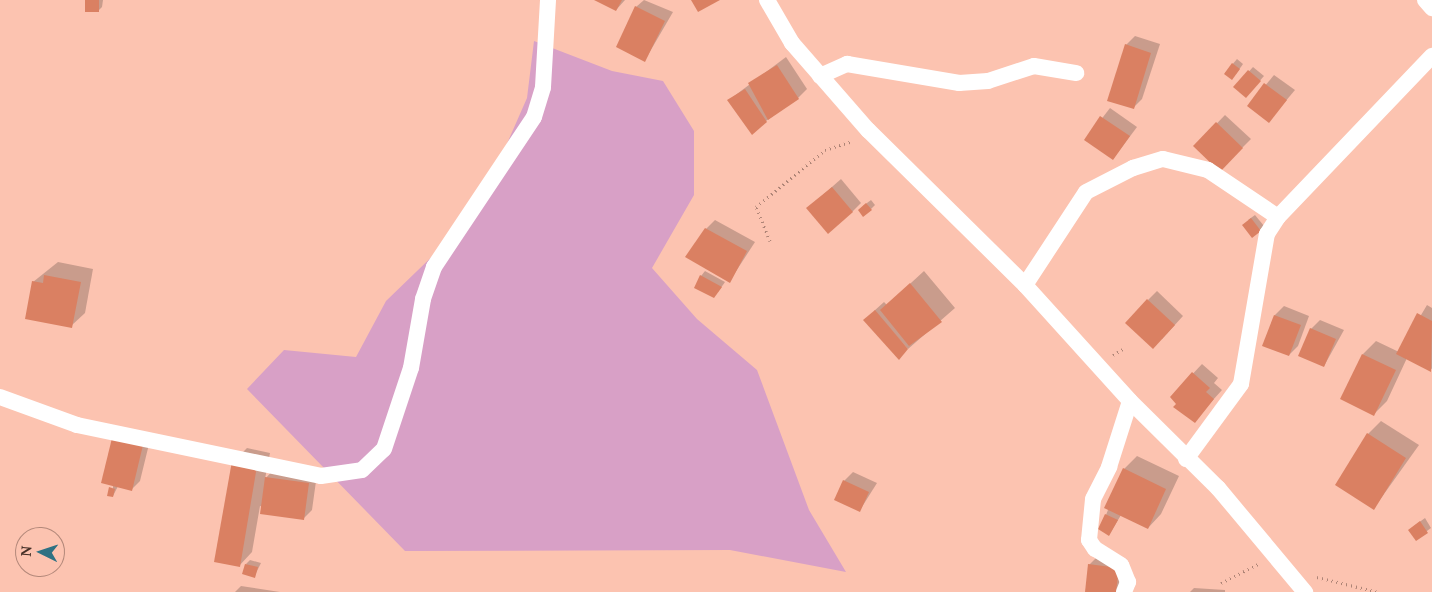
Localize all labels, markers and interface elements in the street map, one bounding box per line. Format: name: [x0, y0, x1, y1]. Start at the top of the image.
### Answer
north arrow: [15, 527, 65, 577]
text: N: [16, 545, 35, 557]

